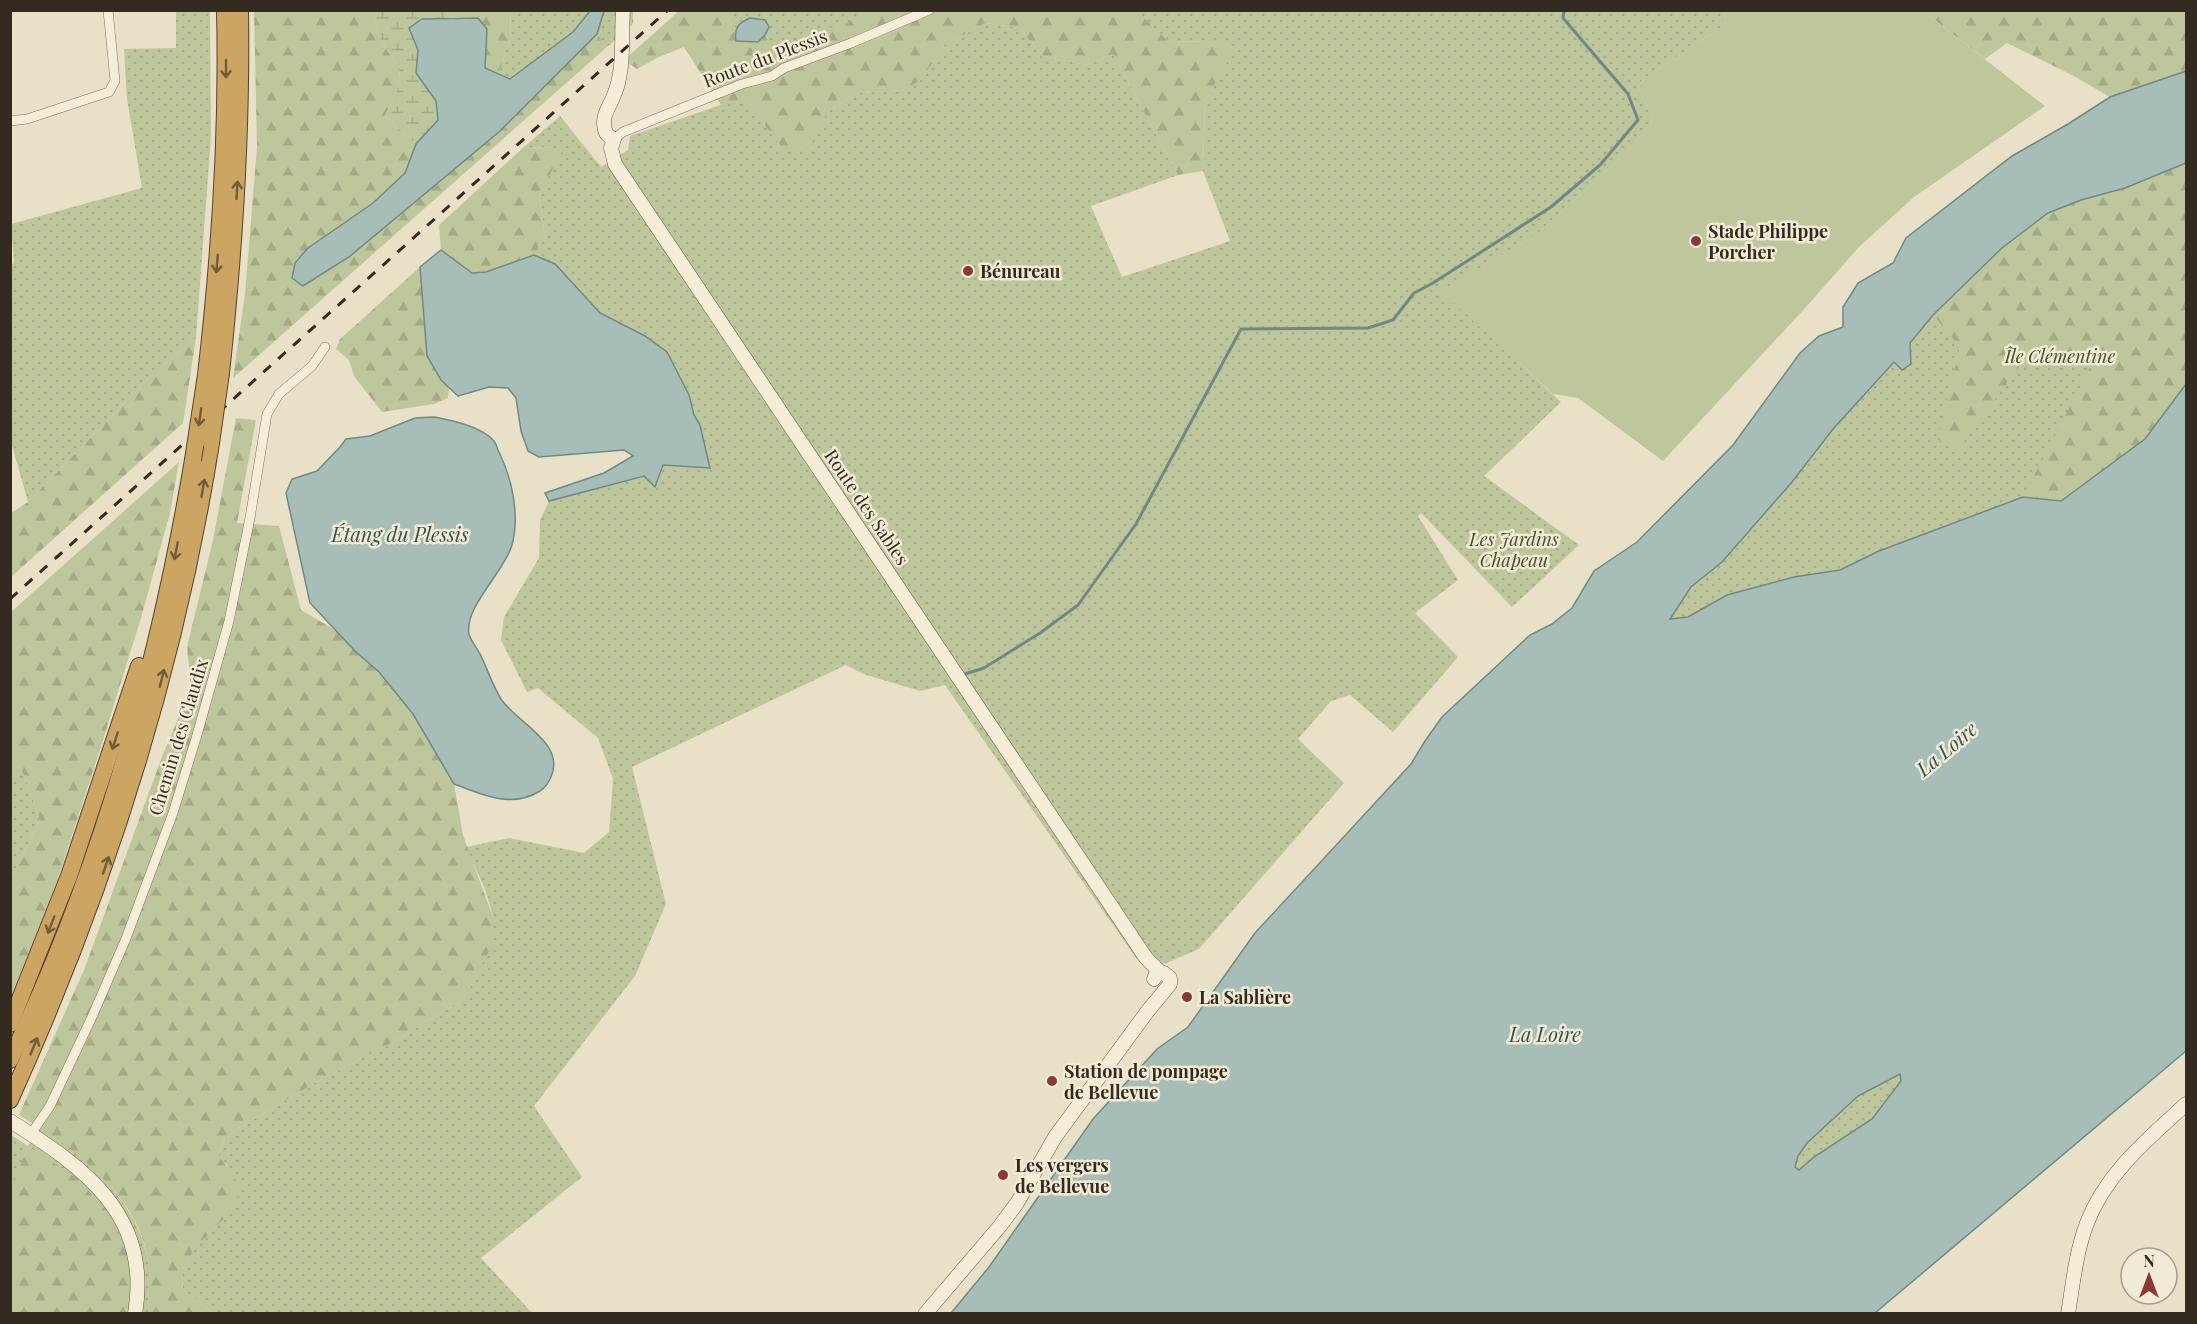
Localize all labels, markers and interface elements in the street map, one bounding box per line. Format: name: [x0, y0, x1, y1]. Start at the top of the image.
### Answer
street label: Route du Plessis: [699, 23, 831, 93]
one-way arrow: [220, 58, 232, 78]
one-way arrow: [232, 180, 243, 200]
place label: Stade Philippe Porcher: [1708, 219, 1828, 264]
marker: Stade Philippe Porcher: [1689, 234, 1703, 248]
one-way arrow: [212, 253, 223, 273]
place label: Bénureau: [980, 259, 1061, 283]
marker: Bénureau: [961, 264, 975, 278]
park label: Île Clémentine: [2004, 344, 2115, 368]
one-way arrow: [194, 407, 205, 427]
street label: Route des Sables: [819, 444, 915, 570]
one-way arrow: [198, 478, 209, 498]
water label: Étang du Plessis: [330, 520, 469, 547]
park label: Les Jardins Chapeau: [1468, 527, 1559, 572]
one-way arrow: [170, 542, 182, 561]
street label: Chemin des Claudix: [143, 655, 213, 818]
one-way arrow: [157, 669, 168, 688]
water label: La Loire: [1909, 714, 1982, 782]
one-way arrow: [108, 731, 119, 750]
one-way arrow: [101, 856, 112, 875]
one-way arrow: [44, 915, 55, 934]
place label: La Sablière: [1199, 985, 1291, 1009]
marker: La Sablière: [1180, 990, 1194, 1004]
water label: La Loire: [1508, 1020, 1581, 1047]
one-way arrow: [29, 1038, 40, 1056]
place label: Station de pompage de Bellevue: [1064, 1059, 1228, 1104]
marker: Station de pompage de Bellevue: [1045, 1074, 1059, 1088]
place label: Les vergers de Bellevue: [1015, 1153, 1109, 1198]
marker: Les vergers de Bellevue: [996, 1168, 1010, 1182]
north arrow: [2119, 1246, 2179, 1306]
text: N: [2143, 1250, 2155, 1271]

